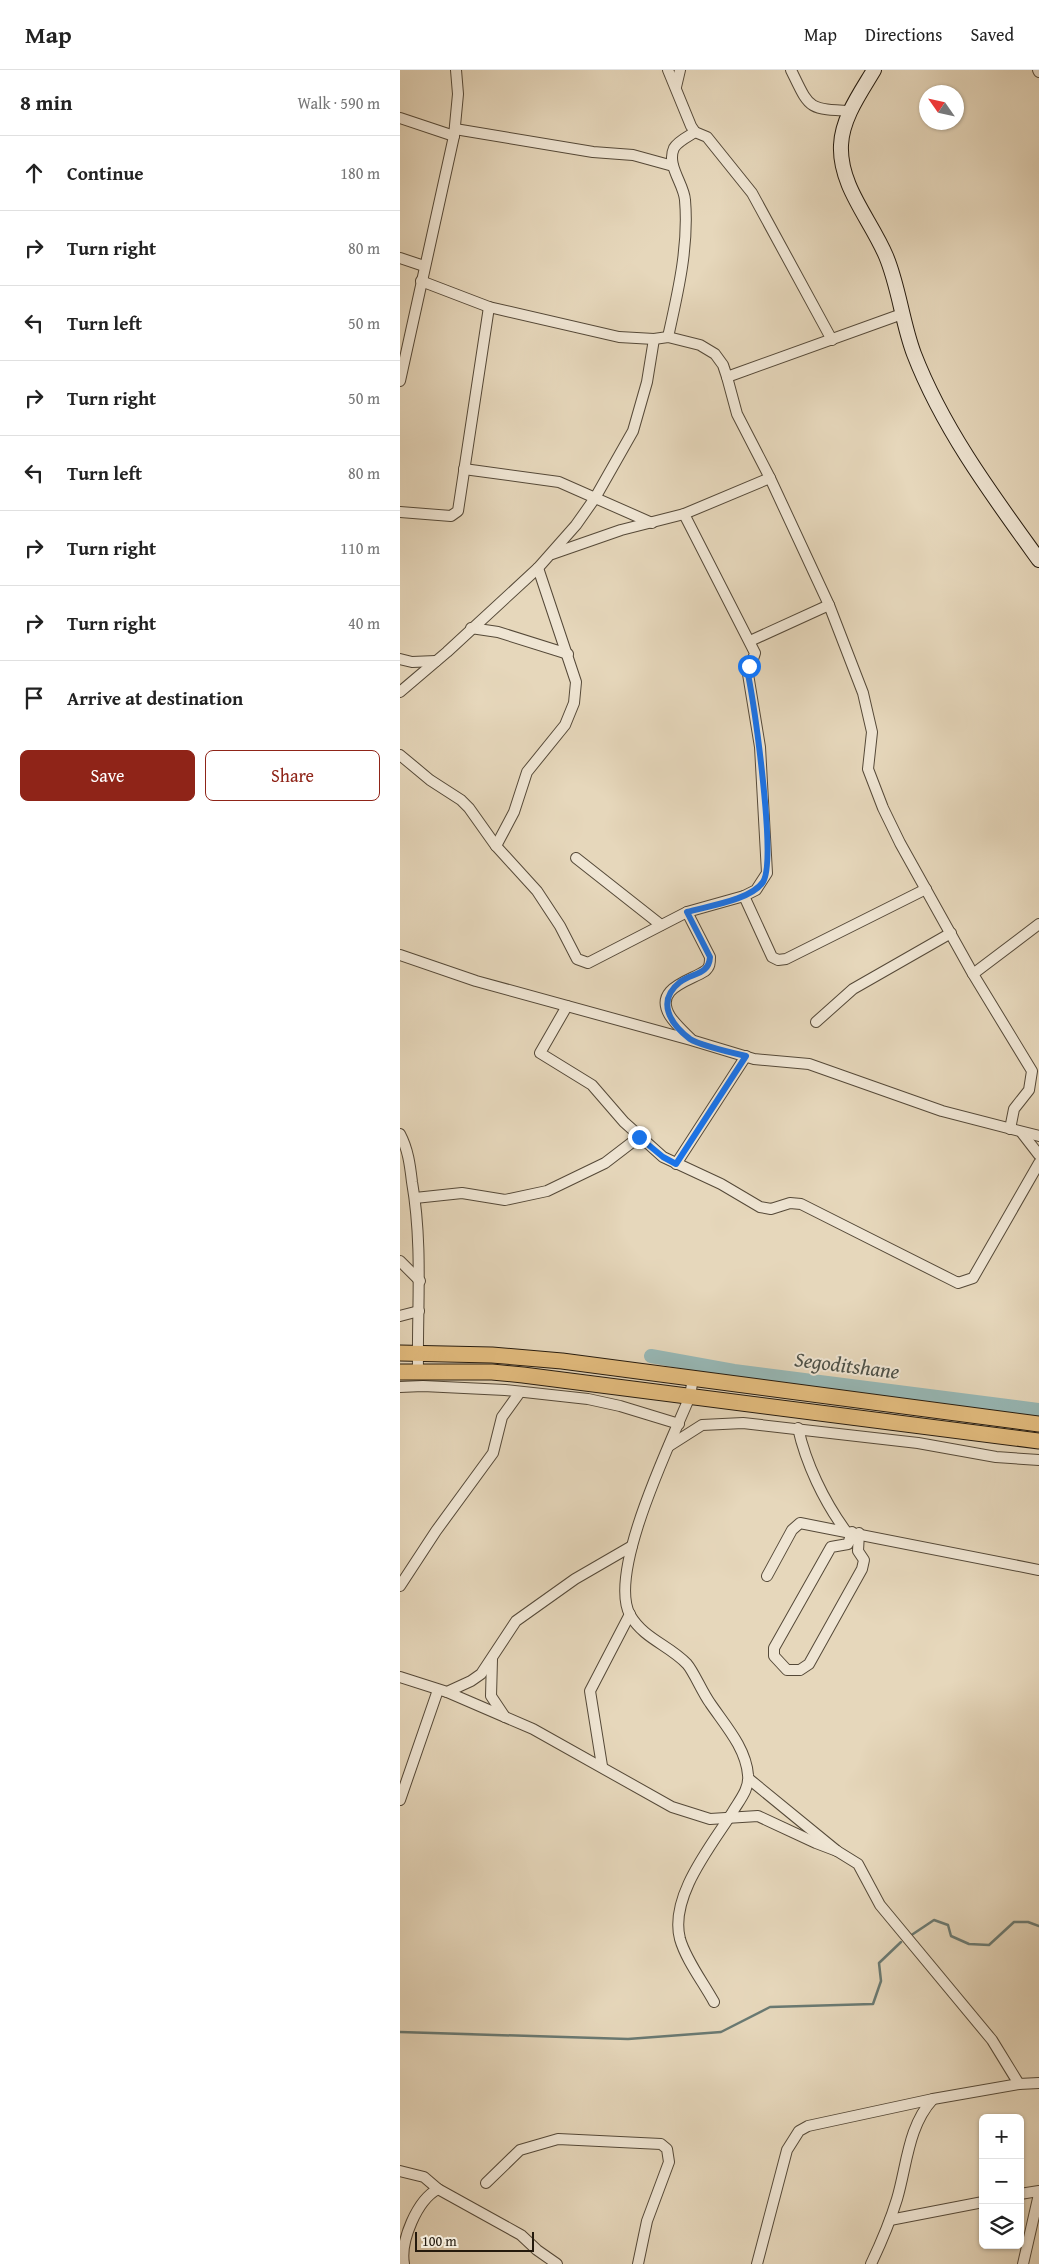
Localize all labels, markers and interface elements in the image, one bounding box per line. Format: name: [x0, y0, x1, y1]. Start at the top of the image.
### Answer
text: Map: [25, 17, 72, 52]
text: Map: [804, 21, 837, 48]
text: Directions: [865, 21, 942, 48]
text: Saved: [970, 21, 1014, 48]
north arrow: [919, 85, 964, 130]
text: 8 min: [20, 87, 72, 118]
text: Walk · 590 m: [297, 91, 380, 115]
icon: ahead: [20, 159, 48, 187]
text: Continue: [67, 159, 144, 187]
text: 180 m: [340, 161, 380, 185]
icon: right: [20, 234, 48, 262]
text: Turn right: [67, 234, 156, 262]
text: 80 m: [348, 236, 380, 260]
icon: left: [20, 309, 48, 337]
text: Turn left: [67, 309, 142, 337]
text: 50 m: [348, 311, 380, 335]
icon: right: [20, 384, 48, 412]
text: Turn right: [67, 384, 156, 412]
text: 50 m: [348, 386, 380, 410]
icon: left: [20, 459, 48, 487]
text: Turn left: [67, 459, 142, 487]
text: 80 m: [348, 461, 380, 485]
icon: right: [20, 534, 48, 562]
text: Turn right: [67, 534, 156, 562]
text: 110 m: [340, 536, 380, 560]
icon: right: [20, 609, 48, 637]
text: Turn right: [67, 609, 156, 637]
text: 40 m: [348, 611, 380, 635]
route start: [738, 655, 761, 678]
icon: arrive: [20, 684, 48, 712]
text: Arrive at destination: [67, 684, 243, 712]
button: Save: [20, 750, 195, 801]
button: Share: [205, 750, 380, 801]
route end: [628, 1126, 651, 1149]
water label: Segoditshane: [793, 1343, 901, 1387]
map controls: [979, 2114, 1024, 2249]
button: +: [979, 2114, 1024, 2159]
button: −: [979, 2159, 1024, 2204]
button: layers: [979, 2204, 1024, 2249]
scale bar: [415, 2229, 534, 2252]
text: 100 m: [422, 2231, 457, 2251]

